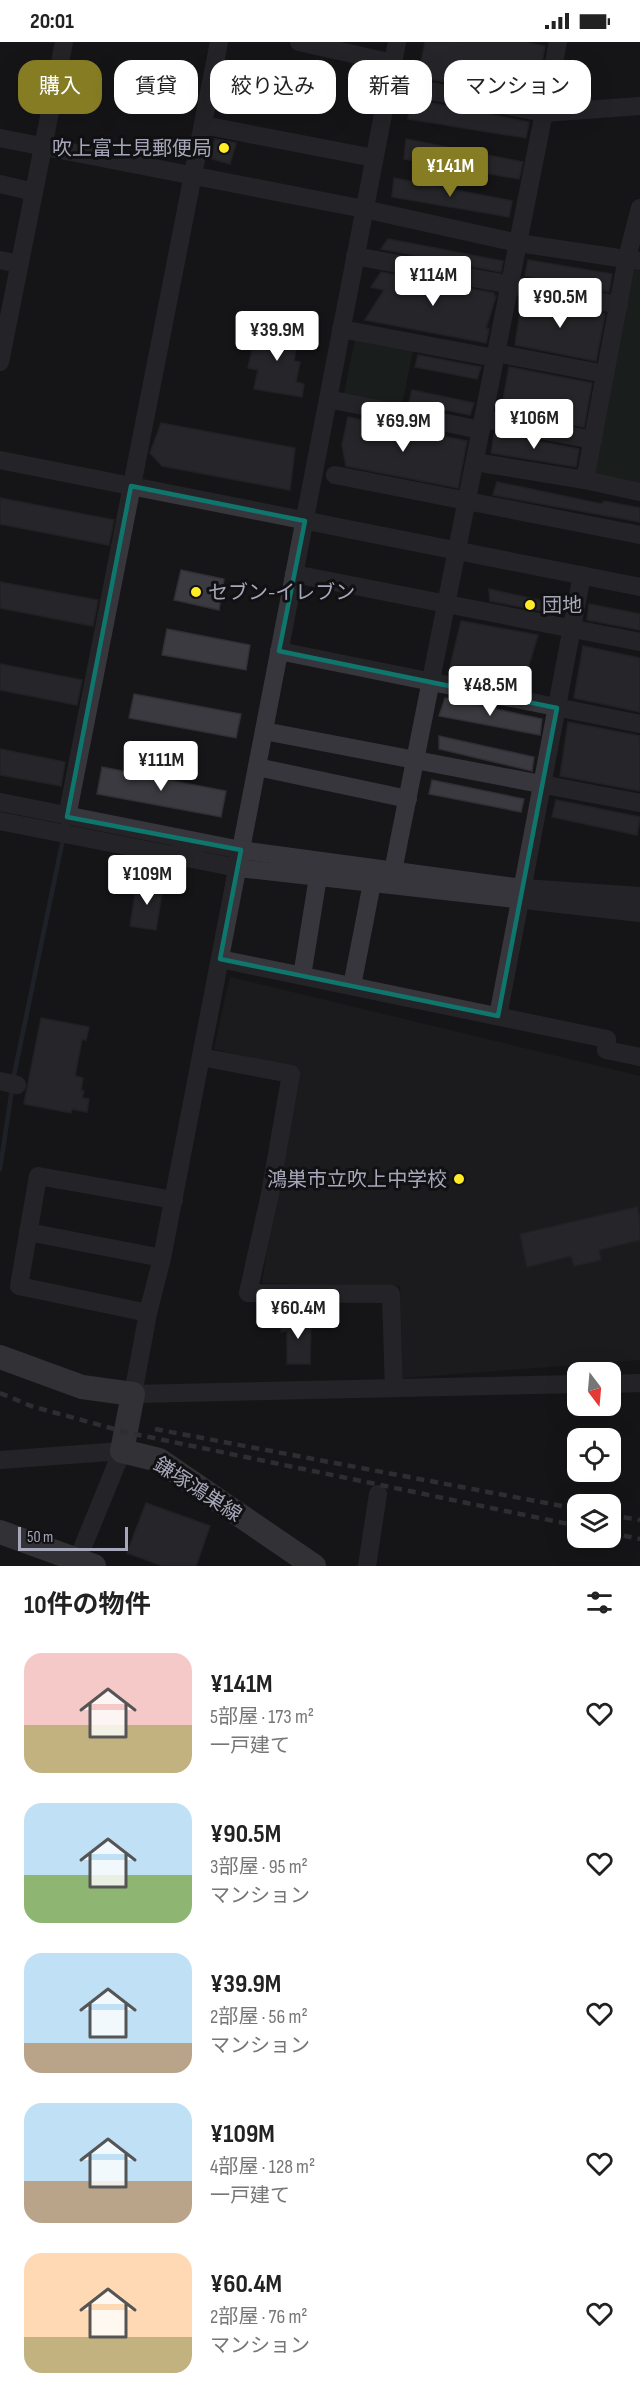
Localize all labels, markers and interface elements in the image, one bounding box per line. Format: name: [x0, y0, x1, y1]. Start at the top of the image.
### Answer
text: 20:01: [30, 8, 74, 35]
chip: 購入: [18, 60, 102, 114]
chip: 賃貸: [114, 60, 198, 114]
chip: 絞り込み: [210, 60, 336, 114]
chip: 新着: [348, 60, 432, 114]
chip: マンション: [444, 60, 591, 114]
place label: 吹上富士見郵便局: [52, 137, 212, 161]
marker: 吹上富士見郵便局: [217, 141, 231, 155]
pin: ¥141M: [408, 147, 492, 198]
text: ¥141M: [426, 154, 474, 178]
pin: ¥114M: [391, 256, 475, 307]
text: ¥114M: [409, 263, 457, 287]
pin: ¥90.5M: [511, 278, 609, 329]
text: ¥90.5M: [533, 285, 587, 309]
pin: ¥39.9M: [228, 311, 326, 362]
text: ¥39.9M: [250, 318, 304, 342]
pin: ¥106M: [492, 399, 576, 450]
pin: ¥69.9M: [354, 402, 452, 453]
text: ¥106M: [509, 406, 559, 430]
text: ¥69.9M: [375, 409, 431, 433]
place label: セブン-イレブン: [208, 581, 355, 605]
marker: セブン-イレブン: [189, 585, 203, 599]
place label: 団地: [542, 594, 582, 618]
marker: 団地: [523, 598, 537, 612]
pin: ¥48.5M: [441, 666, 539, 717]
text: ¥48.5M: [463, 673, 517, 697]
pin: ¥111M: [119, 741, 203, 792]
text: ¥111M: [138, 748, 184, 772]
pin: ¥109M: [105, 855, 189, 906]
text: ¥109M: [122, 862, 172, 886]
place label: 鴻巣市立吹上中学校: [267, 1168, 447, 1192]
marker: 鴻巣市立吹上中学校: [452, 1172, 466, 1186]
pin: ¥60.4M: [249, 1289, 347, 1340]
text: ¥60.4M: [270, 1296, 326, 1320]
north arrow: [567, 1362, 621, 1416]
map controls: [567, 1362, 621, 1548]
button: locate: [567, 1428, 621, 1482]
street label: 鎌塚鴻巣線: [149, 1453, 246, 1527]
button: layers: [567, 1494, 621, 1548]
scale bar: [18, 1524, 128, 1552]
text: 50 m: [27, 1528, 53, 1547]
icon: filters: [583, 1586, 616, 1619]
text: 10件の物件: [24, 1590, 151, 1621]
text: ¥141M: [210, 1669, 273, 1700]
icon: home: [72, 1677, 144, 1749]
icon: heart: [583, 1697, 616, 1730]
text: 5部屋 · 173 m²: [210, 1705, 314, 1729]
text: 一戸建て: [210, 1734, 290, 1758]
text: ¥90.5M: [210, 1819, 281, 1850]
icon: home: [72, 1827, 144, 1899]
icon: heart: [583, 1847, 616, 1880]
text: 3部屋 · 95 m²: [210, 1855, 308, 1879]
text: マンション: [210, 1884, 310, 1908]
text: ¥39.9M: [210, 1969, 281, 2000]
icon: home: [72, 1977, 144, 2049]
icon: heart: [583, 1997, 616, 2030]
text: 2部屋 · 56 m²: [210, 2005, 308, 2029]
text: マンション: [210, 2034, 310, 2058]
text: ¥109M: [210, 2119, 275, 2150]
icon: home: [72, 2127, 144, 2199]
icon: heart: [583, 2147, 616, 2180]
text: 4部屋 · 128 m²: [210, 2155, 315, 2179]
text: 一戸建て: [210, 2184, 290, 2208]
text: ¥60.4M: [210, 2269, 282, 2300]
icon: home: [72, 2277, 144, 2349]
icon: heart: [583, 2297, 616, 2330]
text: 2部屋 · 76 m²: [210, 2305, 308, 2329]
text: マンション: [210, 2334, 310, 2358]

